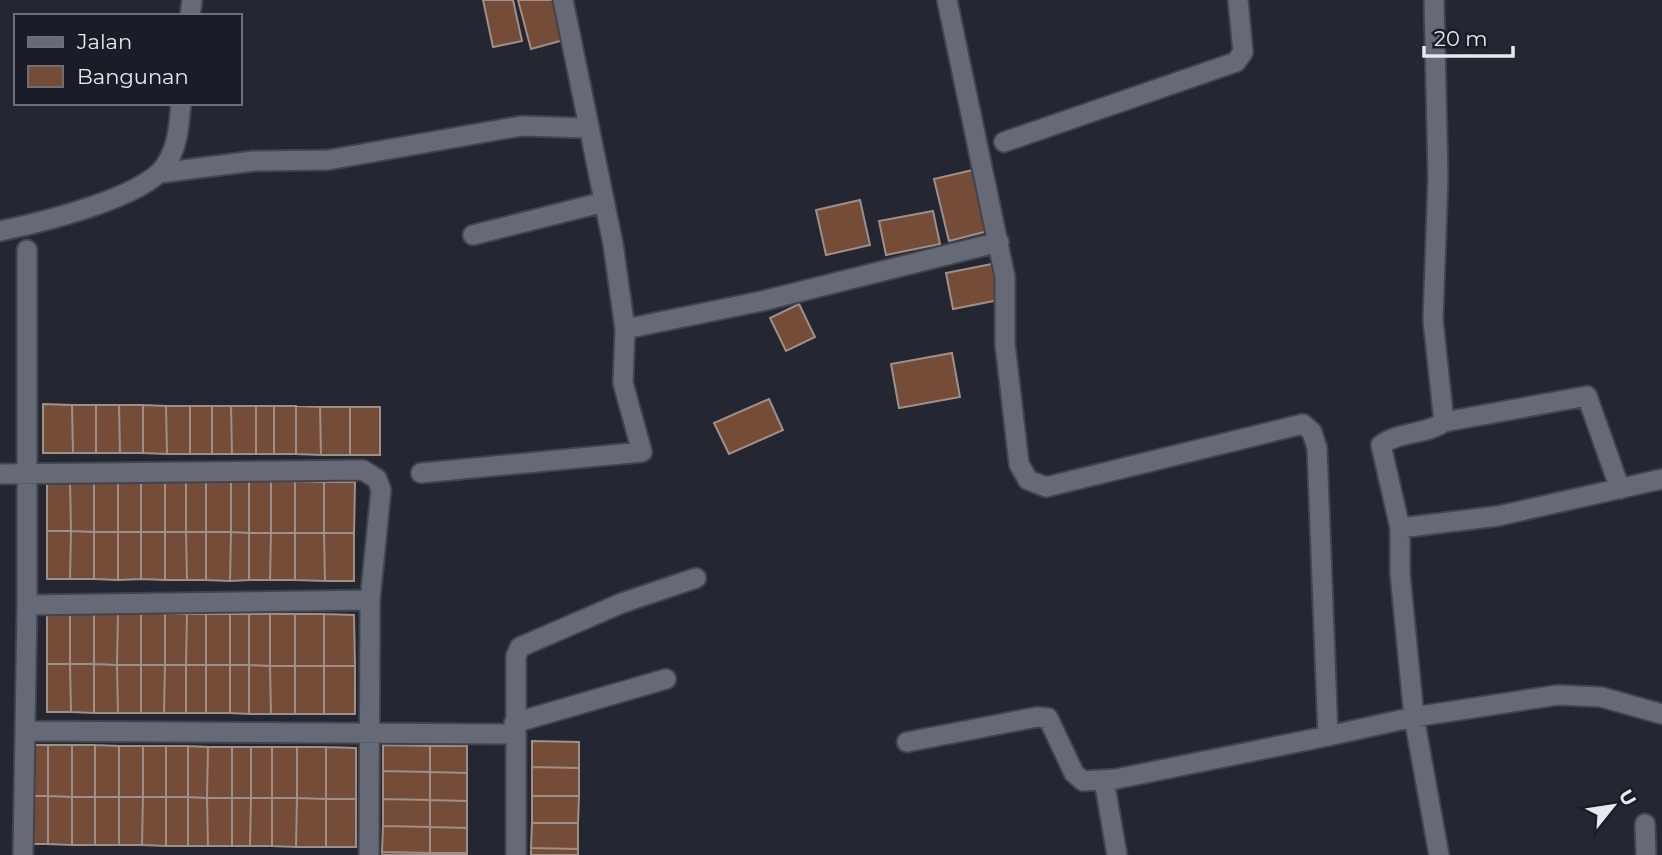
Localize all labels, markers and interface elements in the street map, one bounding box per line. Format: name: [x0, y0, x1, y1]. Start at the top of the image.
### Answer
legend: [14, 14, 242, 105]
scale bar: [1424, 14, 1513, 58]
text: 20 m: [1434, 26, 1488, 51]
text: Jalan: [76, 29, 132, 54]
text: Bangunan: [77, 64, 189, 89]
north arrow: [1578, 771, 1648, 841]
text: U: [1614, 786, 1641, 810]

